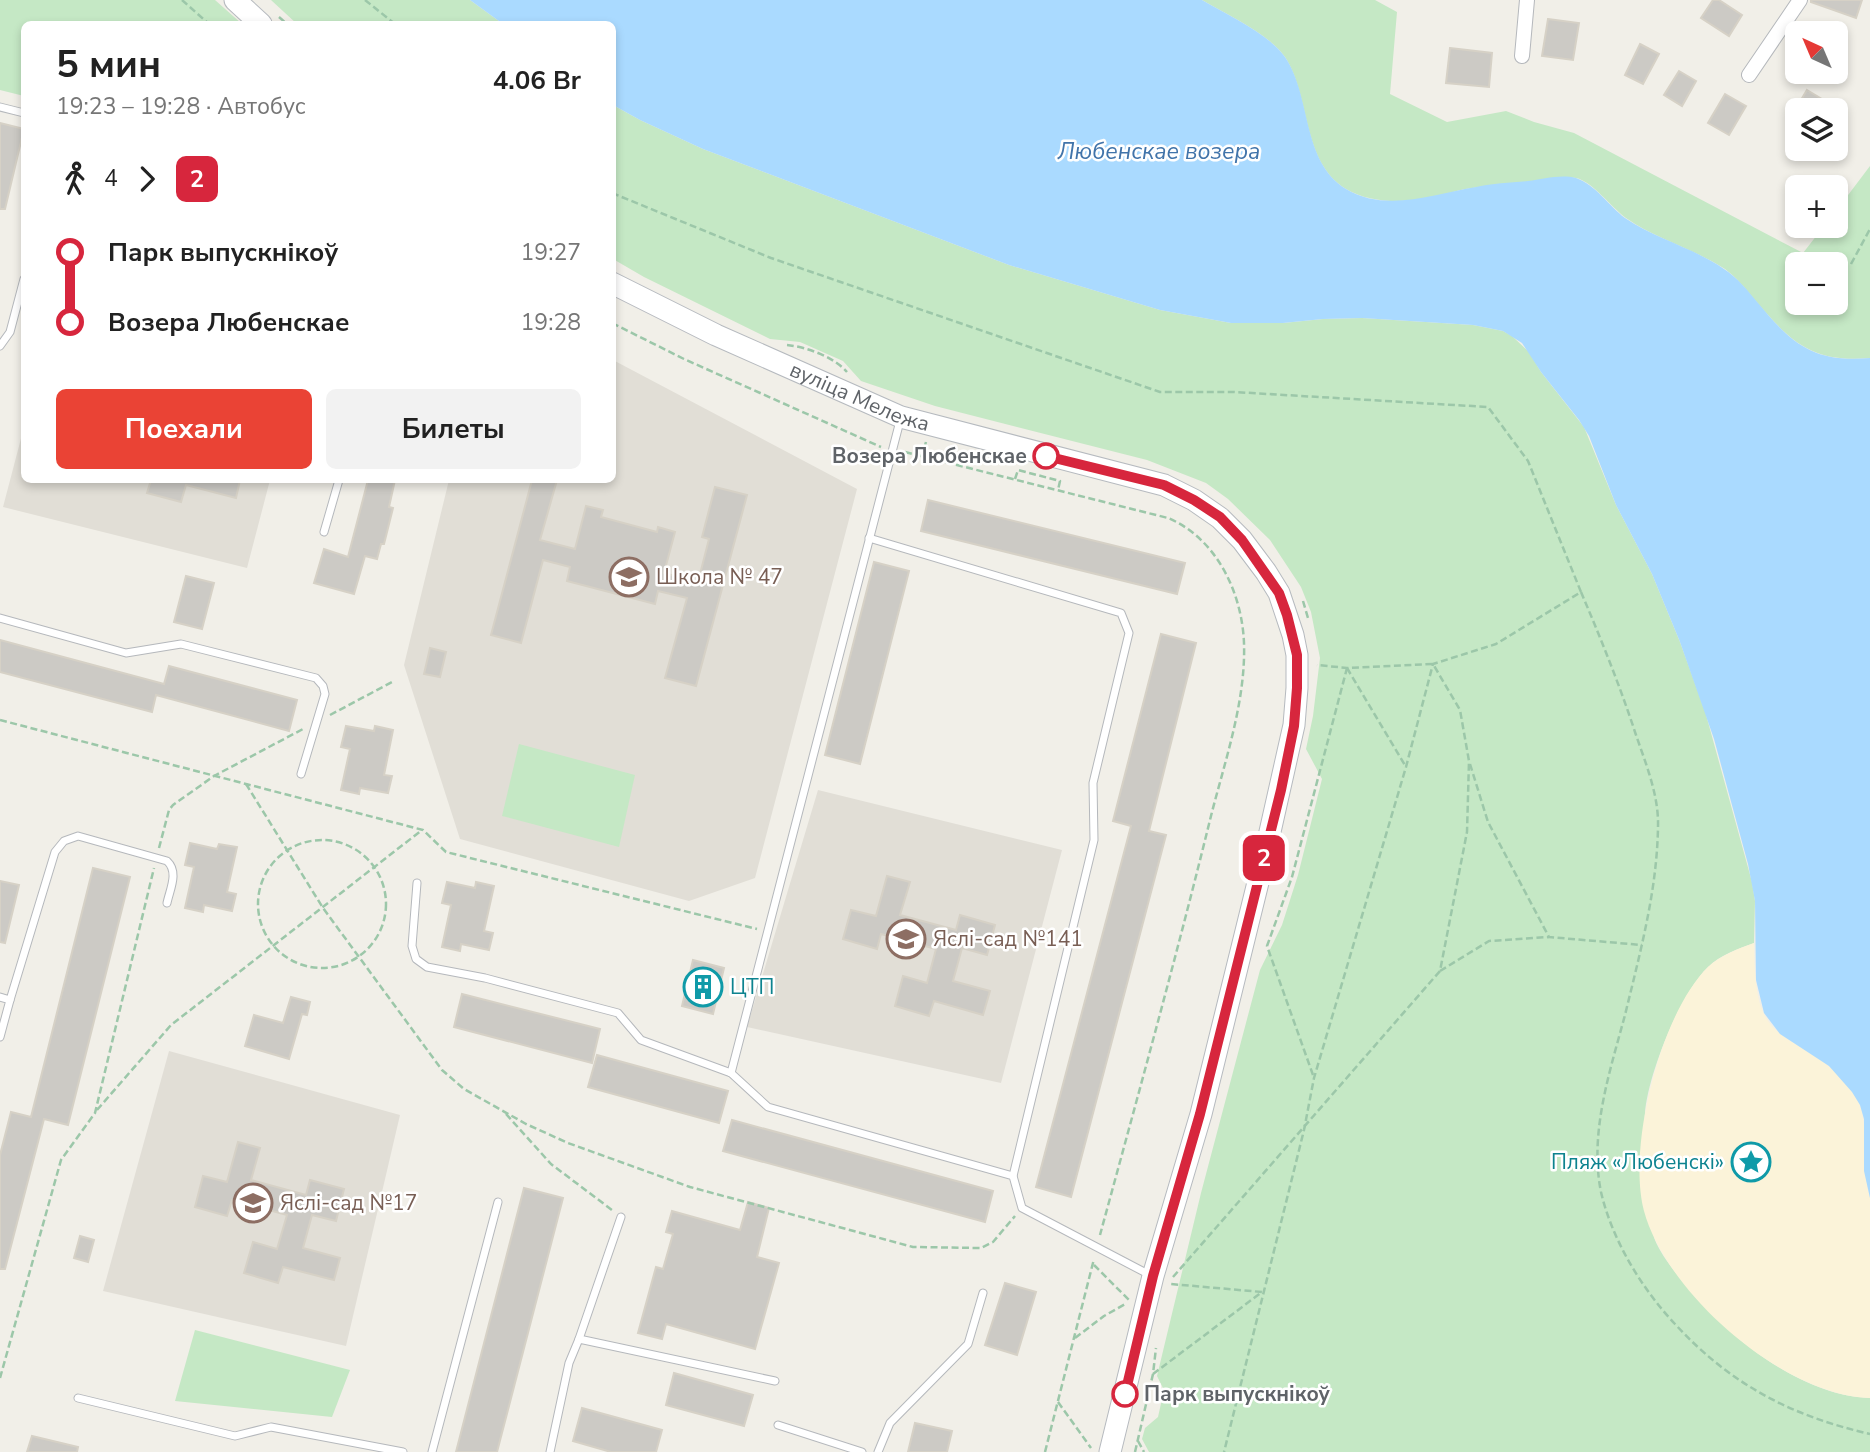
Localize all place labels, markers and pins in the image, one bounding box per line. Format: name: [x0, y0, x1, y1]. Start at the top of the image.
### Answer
place label: Возера Любенскае: [832, 442, 1027, 470]
marker: Возера Любенскае: [1033, 443, 1059, 469]
school or university icon: Школа № 47: [608, 556, 650, 598]
place label: Школа № 47: [656, 563, 783, 591]
school or university icon: Яслі-сад №141: [885, 918, 927, 960]
place label: Яслі-сад №141: [933, 925, 1083, 953]
building icon: ЦТП: [682, 966, 724, 1008]
place label: ЦТП: [730, 973, 775, 1001]
place icon: Пляж «Любенскі»: [1730, 1141, 1772, 1183]
place label: Пляж «Любенскі»: [1551, 1148, 1724, 1176]
school or university icon: Яслі-сад №17: [232, 1182, 274, 1224]
place label: Яслі-сад №17: [280, 1189, 417, 1217]
place label: Парк выпускнікоў: [1144, 1380, 1331, 1408]
marker: Парк выпускнікоў: [1112, 1381, 1138, 1407]

